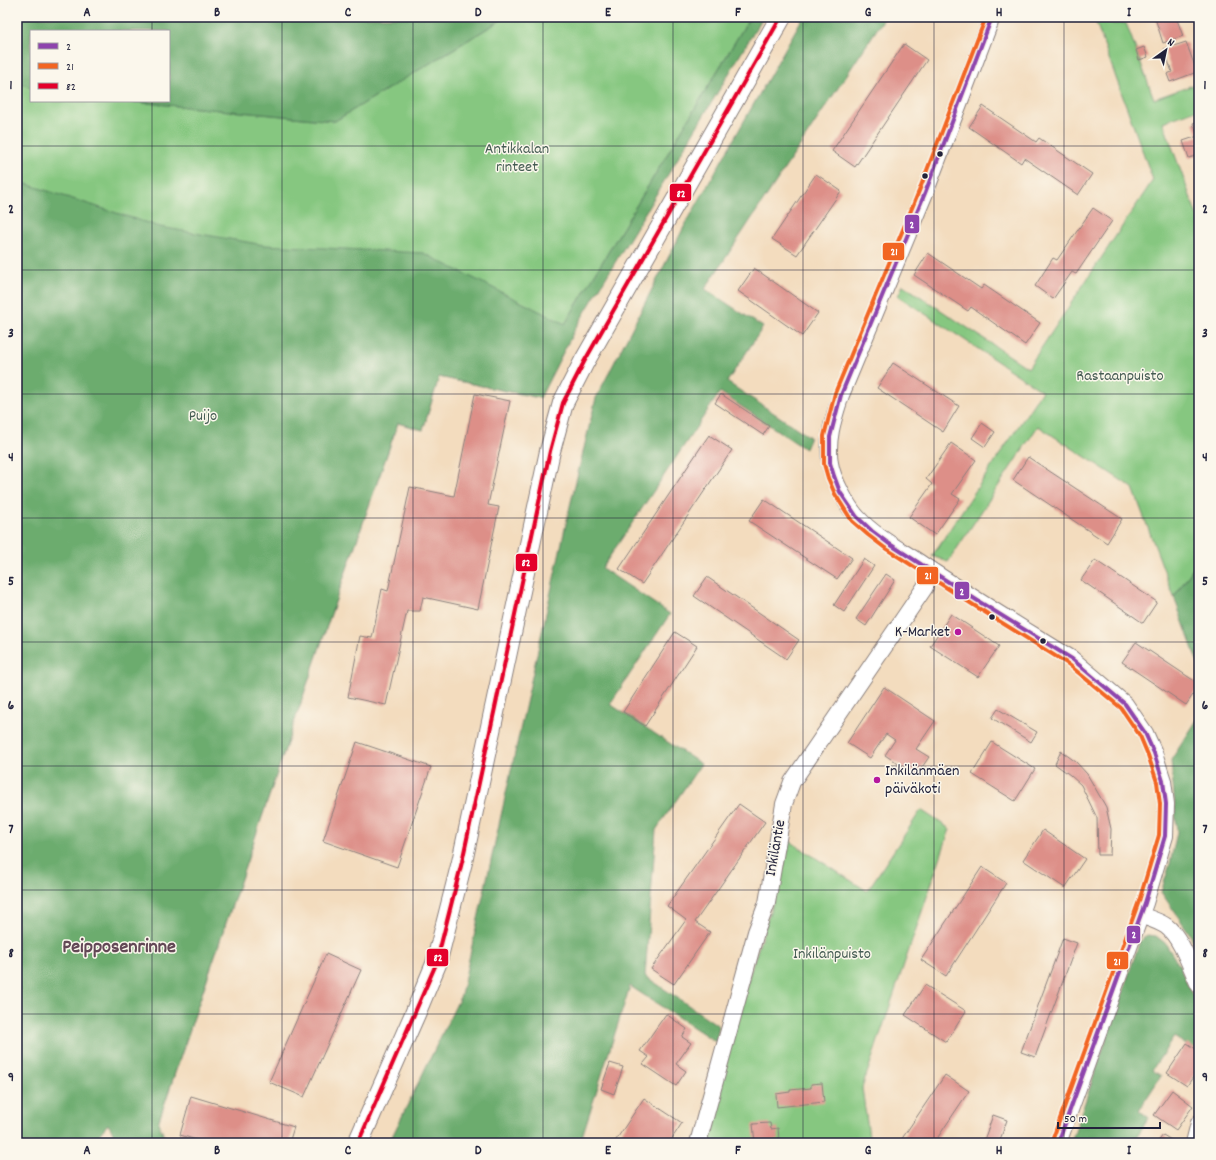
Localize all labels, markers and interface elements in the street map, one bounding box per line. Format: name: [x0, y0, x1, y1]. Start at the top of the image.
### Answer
text: A: [83, 4, 91, 23]
text: B: [214, 4, 220, 23]
text: C: [345, 4, 352, 23]
text: D: [475, 4, 482, 23]
text: E: [605, 4, 612, 23]
text: F: [735, 4, 741, 23]
text: G: [865, 4, 872, 23]
text: H: [996, 4, 1003, 23]
text: I: [1127, 4, 1132, 23]
legend: [30, 30, 170, 102]
north arrow: [1146, 30, 1186, 70]
text: N: [1164, 35, 1177, 52]
text: 2: [66, 39, 71, 56]
text: 21: [66, 59, 74, 76]
text: 1: [10, 77, 13, 96]
text: 1: [1204, 77, 1207, 96]
text: 82: [66, 79, 76, 96]
park label: Antikkalan rinteet: [485, 138, 549, 179]
unlabelled marker: [935, 149, 945, 159]
unlabelled marker: [920, 171, 930, 181]
line badge: 82: [669, 183, 692, 202]
text: 82: [676, 187, 686, 203]
text: 2: [8, 201, 14, 220]
text: 2: [1202, 201, 1208, 220]
line badge: 2: [904, 214, 920, 234]
text: 2: [910, 218, 915, 234]
line badge: 21: [882, 242, 905, 261]
text: 21: [890, 245, 898, 261]
text: 3: [8, 325, 14, 344]
text: 3: [1202, 325, 1208, 344]
park label: Rastaanpuisto: [1076, 365, 1164, 388]
park label: Puijo: [189, 405, 217, 428]
text: 4: [8, 449, 14, 468]
text: 4: [1202, 449, 1208, 468]
line badge: 82: [515, 553, 538, 572]
text: 82: [521, 556, 531, 572]
line badge: 21: [916, 566, 939, 585]
text: 21: [924, 569, 932, 585]
text: 5: [8, 573, 14, 592]
text: 5: [1202, 573, 1208, 592]
line badge: 2: [954, 581, 970, 600]
text: 2: [960, 585, 965, 601]
unlabelled marker: [987, 612, 997, 622]
place label: K-Market: [895, 621, 950, 644]
marker: K-Market: [953, 627, 963, 637]
unlabelled marker: [1038, 636, 1048, 646]
text: 6: [8, 697, 15, 716]
text: 6: [1202, 697, 1209, 716]
place label: Inkilänmäen päiväkoti: [885, 760, 959, 801]
marker: Inkilänmäen päiväkoti: [872, 775, 882, 785]
street label: Inkiläntie: [760, 818, 792, 878]
text: 7: [9, 821, 14, 840]
text: 7: [1203, 821, 1208, 840]
line badge: 2: [1126, 925, 1141, 944]
text: 2: [1132, 928, 1137, 944]
district label: Peipposenrinne: [62, 934, 176, 962]
park label: Inkilänpuisto: [793, 943, 871, 966]
text: 8: [8, 945, 14, 964]
text: 8: [1202, 945, 1208, 964]
line badge: 82: [426, 948, 449, 967]
text: 82: [433, 951, 443, 967]
line badge: 21: [1106, 951, 1129, 970]
text: 21: [1113, 955, 1121, 971]
text: 9: [8, 1069, 14, 1088]
text: 9: [1202, 1069, 1208, 1088]
scale bar: [1058, 1104, 1160, 1130]
text: 50 m: [1064, 1111, 1087, 1128]
text: A: [83, 1142, 91, 1160]
text: B: [214, 1142, 220, 1160]
text: C: [345, 1142, 352, 1160]
text: D: [475, 1142, 482, 1160]
text: E: [605, 1142, 612, 1160]
text: F: [735, 1142, 741, 1160]
text: G: [865, 1142, 872, 1160]
text: H: [996, 1142, 1003, 1160]
text: I: [1127, 1142, 1132, 1160]

